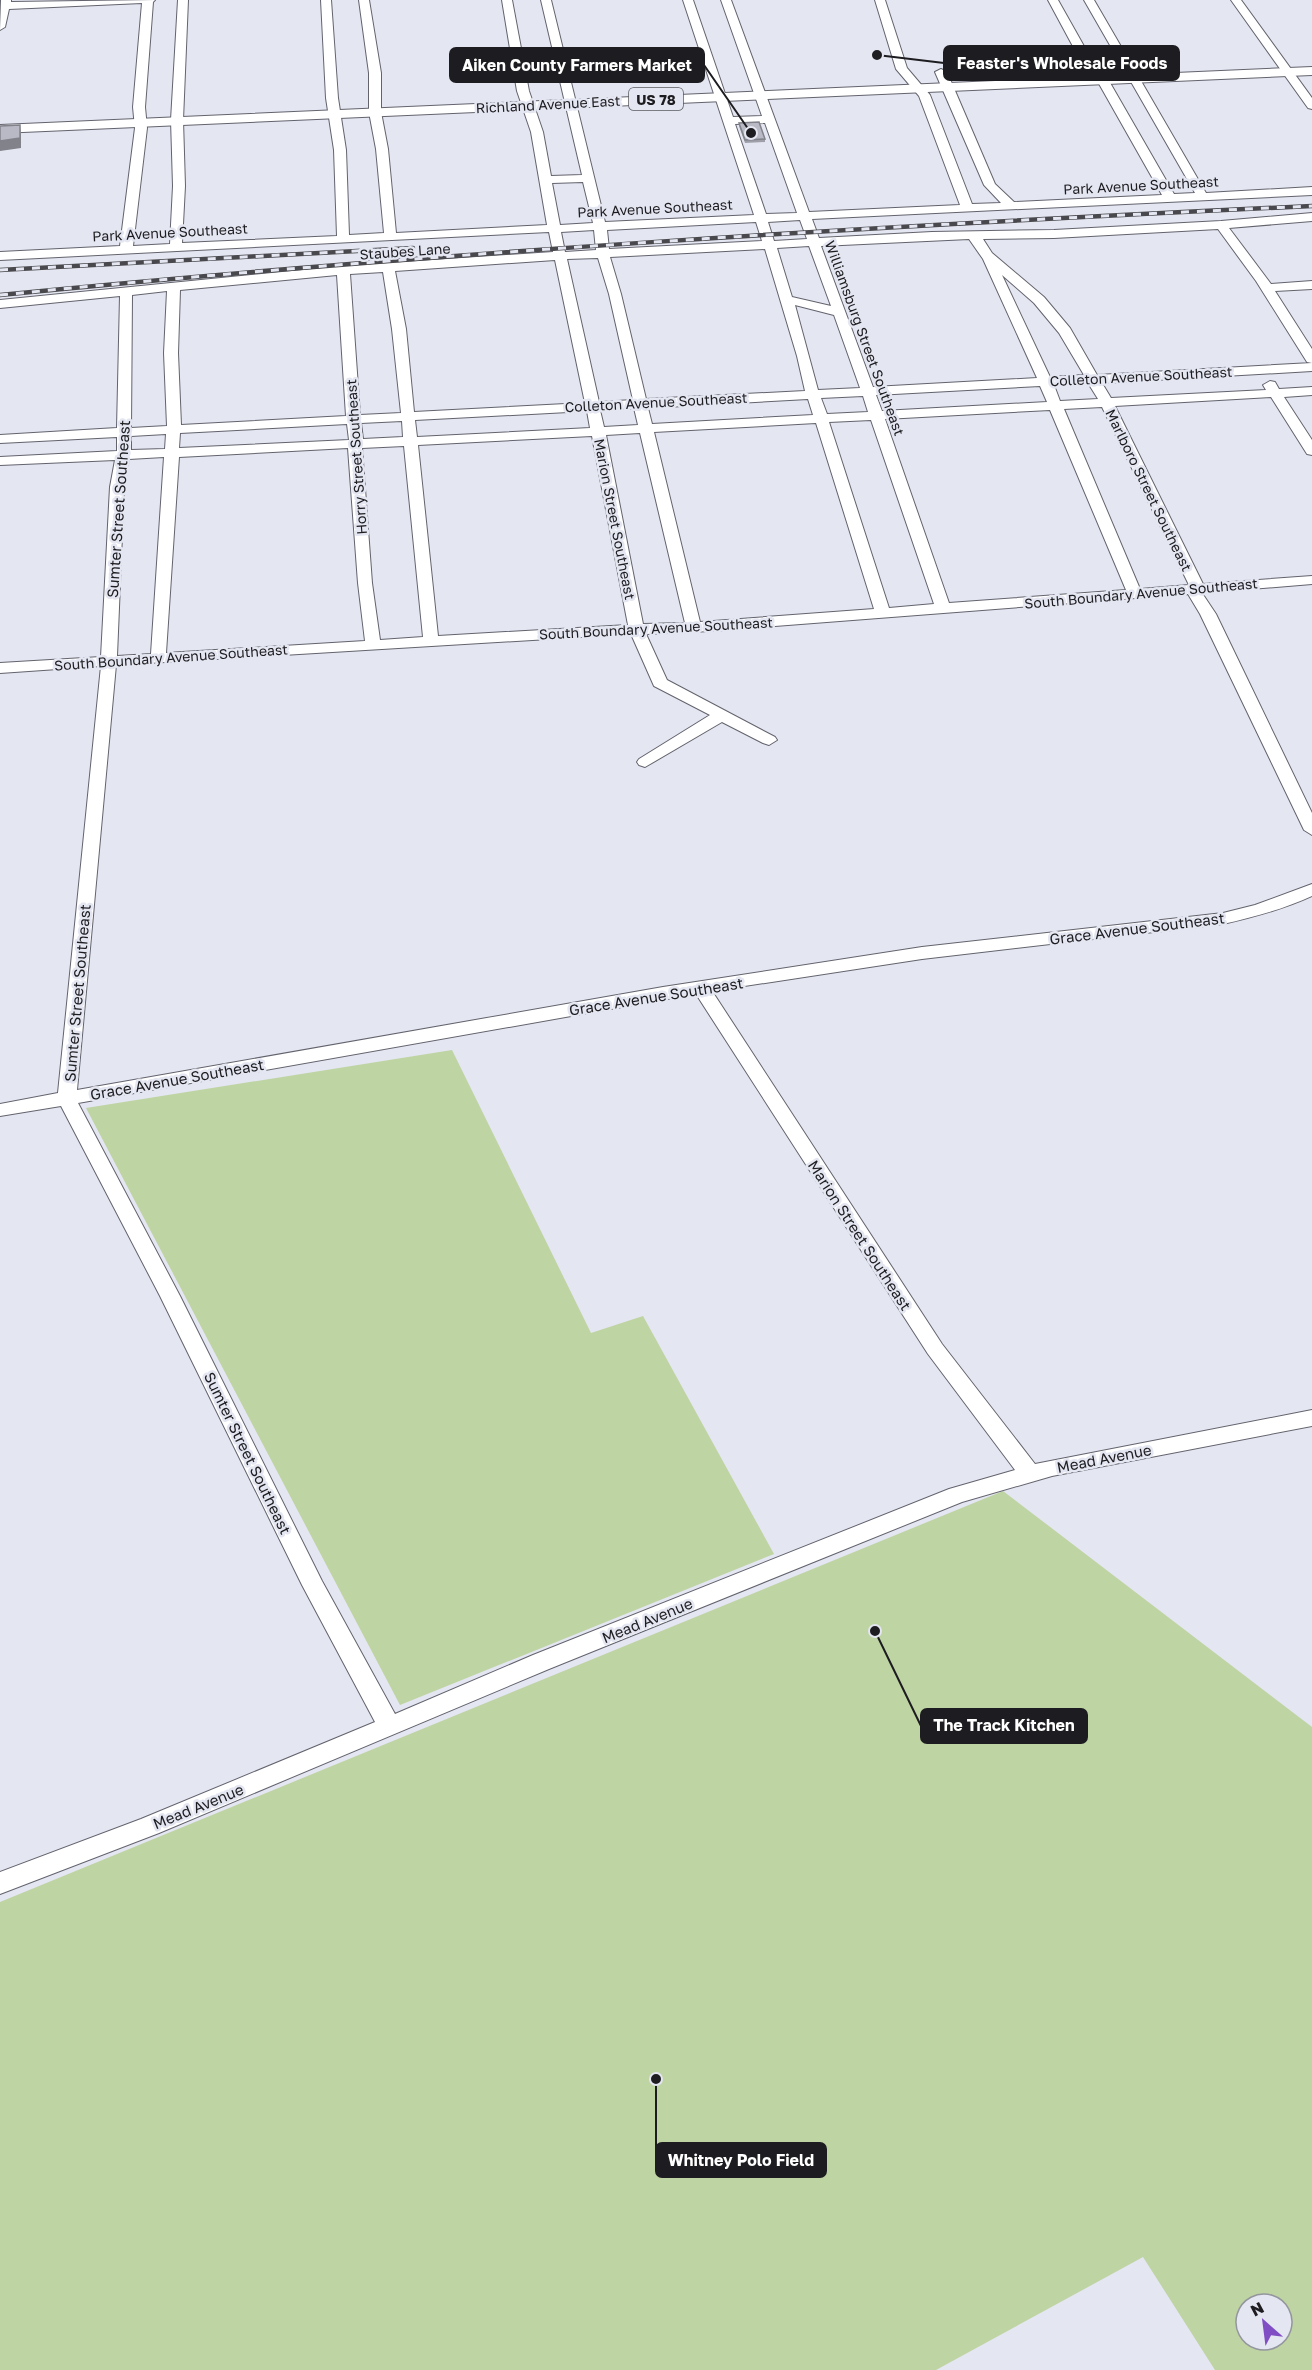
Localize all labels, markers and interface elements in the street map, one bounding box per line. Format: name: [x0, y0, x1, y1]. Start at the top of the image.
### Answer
callout: Feaster's Wholesale Foods: [944, 46, 1179, 80]
callout: Aiken County Farmers Market: [450, 48, 704, 82]
text: Feaster's Wholesale Foods: [957, 53, 1167, 73]
text: Aiken County Farmers Market: [462, 55, 692, 75]
road number: US 78: [629, 88, 683, 110]
street label: Richland Avenue East: [475, 92, 621, 116]
street label: Park Avenue Southeast: [1063, 172, 1219, 198]
street label: Park Avenue Southeast: [577, 195, 733, 221]
street label: Park Avenue Southeast: [92, 219, 248, 245]
street label: Williamsburg Street Southeast: [822, 238, 908, 438]
street label: Staubes Lane: [359, 239, 451, 263]
street label: Colleton Avenue Southeast: [1049, 363, 1233, 389]
street label: Horry Street Southeast: [342, 379, 370, 535]
street label: Colleton Avenue Southeast: [564, 389, 748, 415]
street label: Marlboro Street Southeast: [1102, 406, 1196, 574]
street label: Sumter Street Southeast: [103, 419, 133, 599]
street label: Marion Street Southeast: [591, 437, 639, 601]
street label: South Boundary Avenue Southeast: [1024, 574, 1258, 612]
street label: South Boundary Avenue Southeast: [539, 613, 773, 643]
street label: South Boundary Avenue Southeast: [54, 640, 288, 674]
street label: Sumter Street Southeast: [60, 903, 94, 1083]
street label: Grace Avenue Southeast: [1049, 908, 1225, 948]
street label: Grace Avenue Southeast: [568, 973, 744, 1019]
street label: Grace Avenue Southeast: [89, 1055, 265, 1103]
street label: Marion Street Southeast: [805, 1157, 915, 1313]
street label: Sumter Street Southeast: [201, 1369, 295, 1537]
street label: Mead Avenue: [1055, 1440, 1153, 1476]
street label: Mead Avenue: [599, 1594, 695, 1646]
callout: The Track Kitchen: [921, 1709, 1087, 1743]
text: The Track Kitchen: [933, 1715, 1075, 1735]
street label: Mead Avenue: [150, 1780, 246, 1832]
callout: Whitney Polo Field: [656, 2143, 826, 2177]
text: Whitney Polo Field: [668, 2150, 814, 2170]
north arrow: [1234, 2292, 1294, 2352]
text: N: [1247, 2297, 1267, 2320]

